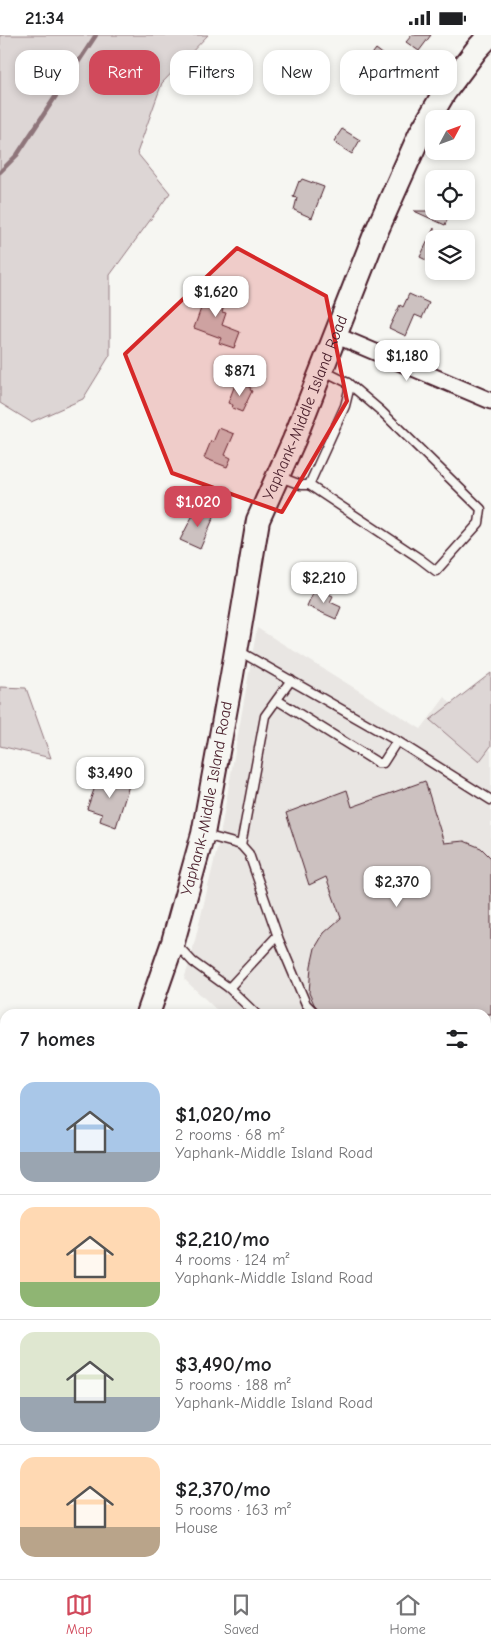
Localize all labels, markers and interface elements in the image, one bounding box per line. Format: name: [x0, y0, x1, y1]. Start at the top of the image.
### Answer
text: 21:34: [25, 7, 64, 29]
chip: Buy: [15, 50, 79, 95]
chip: Rent: [89, 50, 160, 95]
chip: Filters: [170, 50, 253, 95]
chip: New: [263, 50, 330, 95]
chip: Apartment: [340, 50, 457, 95]
north arrow: [425, 110, 475, 160]
map controls: [425, 110, 475, 280]
button: locate: [425, 170, 475, 220]
button: layers: [425, 230, 475, 280]
pin: $1,620: [175, 275, 257, 318]
text: $1,620: [194, 283, 238, 301]
street label: Yaphank-Middle Island Road: [259, 313, 351, 503]
pin: $1,180: [366, 339, 448, 382]
text: $1,180: [386, 347, 428, 365]
pin: $871: [210, 355, 270, 397]
text: $871: [224, 362, 256, 380]
pin: $1,020: [157, 485, 239, 528]
text: $1,020: [175, 493, 221, 511]
pin: $2,210: [283, 561, 365, 604]
text: $2,210: [302, 569, 346, 587]
street label: Yaphank-Middle Island Road: [177, 700, 236, 897]
pin: $3,490: [69, 757, 151, 799]
text: $3,490: [87, 764, 133, 782]
pin: $2,370: [356, 865, 438, 908]
text: $2,370: [375, 873, 419, 891]
icon: filters: [443, 1025, 471, 1053]
text: 7 homes: [20, 1027, 95, 1051]
icon: home: [60, 1102, 120, 1162]
text: $1,020/mo: [175, 1102, 271, 1126]
text: 2 rooms · 68 m²: [175, 1126, 285, 1144]
text: Yaphank-Middle Island Road: [175, 1144, 373, 1162]
icon: home: [60, 1227, 120, 1287]
text: $2,210/mo: [175, 1227, 270, 1251]
text: 4 rooms · 124 m²: [175, 1251, 289, 1269]
text: Yaphank-Middle Island Road: [175, 1269, 373, 1287]
icon: home: [60, 1352, 120, 1412]
text: $3,490/mo: [175, 1352, 272, 1376]
text: 5 rooms · 188 m²: [175, 1376, 291, 1394]
text: Yaphank-Middle Island Road: [175, 1394, 373, 1412]
icon: home: [60, 1477, 120, 1537]
text: $2,370/mo: [175, 1477, 271, 1501]
text: 5 rooms · 163 m²: [175, 1501, 291, 1519]
text: House: [175, 1519, 218, 1537]
tab: Map: [65, 1591, 93, 1638]
tab: Saved: [224, 1591, 259, 1638]
tab: Home: [390, 1591, 426, 1638]

